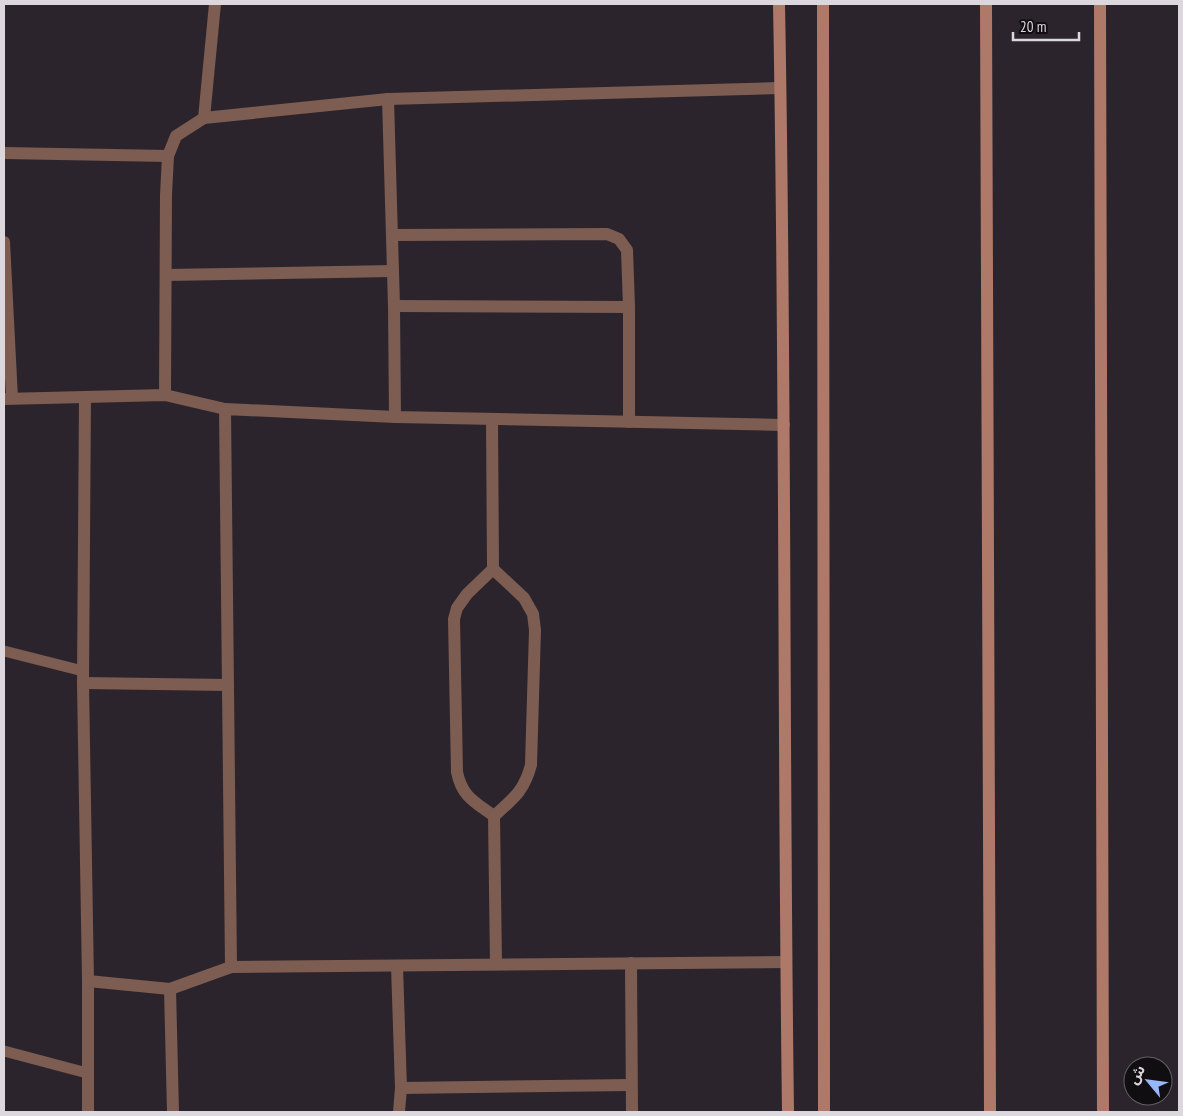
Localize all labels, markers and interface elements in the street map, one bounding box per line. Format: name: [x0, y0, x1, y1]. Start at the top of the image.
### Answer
scale bar: [1013, 10, 1079, 42]
text: 20 m: [1020, 17, 1046, 36]
north arrow: [1123, 1056, 1173, 1106]
text: ش: [1124, 1062, 1149, 1087]

